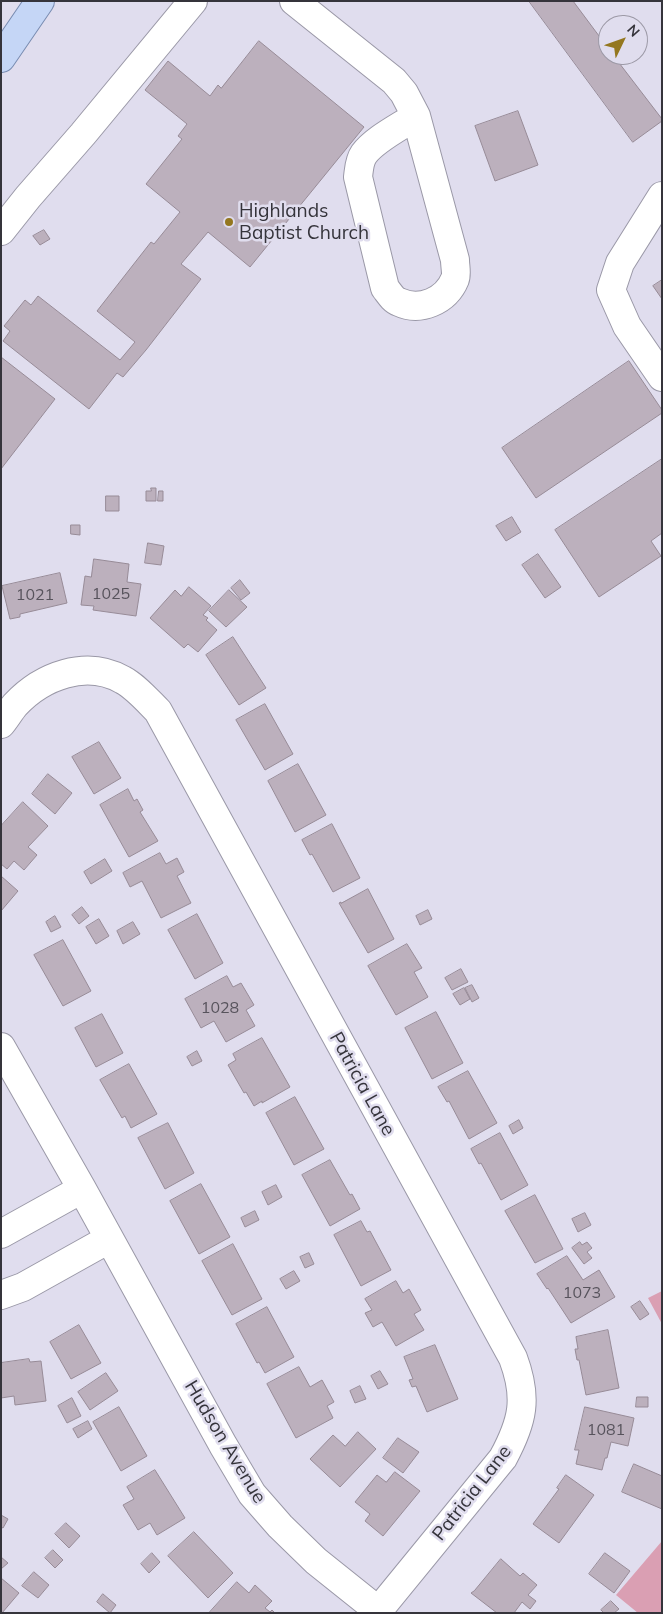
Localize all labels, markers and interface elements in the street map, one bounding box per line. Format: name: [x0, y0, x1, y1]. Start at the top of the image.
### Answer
north arrow: [598, 15, 648, 65]
text: N: [623, 21, 644, 41]
place label: Highlands Baptist Church: [239, 200, 369, 244]
marker: Highlands Baptist Church: [223, 216, 235, 228]
house number: 1025: [92, 584, 130, 604]
house number: 1021: [16, 585, 54, 605]
house number: 1028: [201, 998, 239, 1018]
street label: Patricia Lane: [324, 1028, 400, 1140]
house number: 1073: [563, 1283, 601, 1303]
street label: Hudson Avenue: [179, 1376, 271, 1508]
house number: 1081: [587, 1420, 625, 1440]
street label: Patricia Lane: [428, 1441, 516, 1545]

